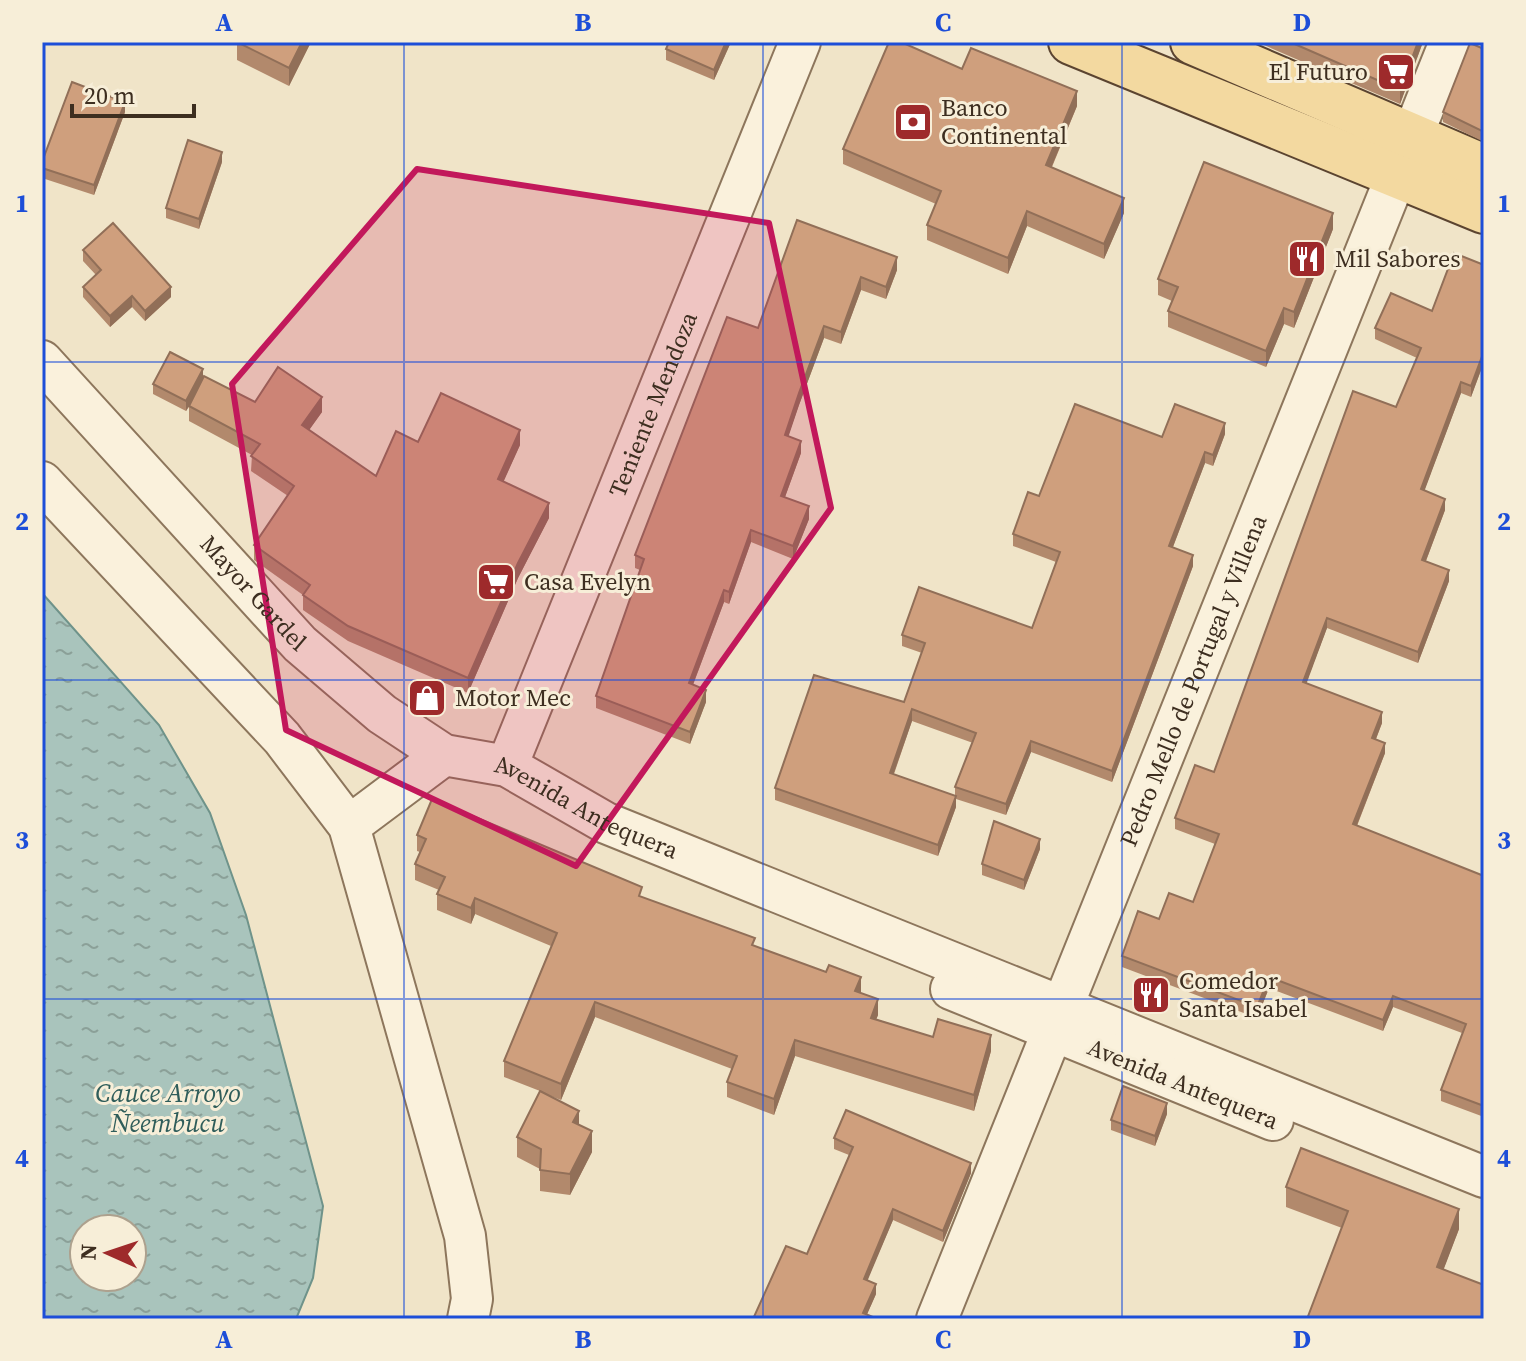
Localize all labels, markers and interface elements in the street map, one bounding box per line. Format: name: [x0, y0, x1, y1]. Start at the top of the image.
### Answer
text: A: [215, 4, 233, 40]
text: B: [575, 4, 592, 40]
text: C: [935, 4, 951, 40]
text: D: [1293, 4, 1311, 40]
supermarket icon: El Futuro: [1375, 51, 1417, 93]
place label: El Futuro: [1269, 55, 1368, 88]
scale bar: [72, 68, 194, 118]
text: 20 m: [84, 79, 135, 112]
place label: Banco Continental: [941, 91, 1067, 152]
bank icon: Banco Continental: [892, 101, 934, 143]
text: 1: [15, 185, 29, 221]
text: 1: [1497, 185, 1511, 221]
restaurant icon: Mil Sabores: [1286, 238, 1328, 280]
place label: Mil Sabores: [1335, 242, 1461, 275]
street label: Teniente Mendoza: [601, 306, 705, 502]
text: 2: [15, 503, 29, 539]
text: 2: [1497, 503, 1511, 539]
street label: Pedro Mello de Portugal y Villena: [1112, 509, 1275, 851]
street label: Mayor Gardel: [193, 528, 314, 658]
supermarket icon: Casa Evelyn: [475, 561, 517, 603]
place label: Casa Evelyn: [524, 565, 651, 598]
shop icon: Motor Mec: [406, 677, 448, 719]
place label: Motor Mec: [455, 681, 571, 714]
street label: Avenida Antequera: [492, 747, 684, 867]
text: 3: [15, 822, 29, 858]
text: 3: [1497, 822, 1511, 858]
place label: Comedor Santa Isabel: [1179, 964, 1307, 1025]
restaurant icon: Comedor Santa Isabel: [1130, 974, 1172, 1016]
street label: Avenida Antequera: [1083, 1030, 1284, 1137]
water label: Cauce Arroyo Ñeembucu: [95, 1075, 241, 1141]
text: 4: [15, 1140, 29, 1176]
text: 4: [1497, 1140, 1511, 1176]
north arrow: [68, 1213, 148, 1293]
text: N: [73, 1243, 103, 1261]
text: A: [215, 1321, 233, 1357]
text: B: [575, 1321, 592, 1357]
text: C: [935, 1321, 951, 1357]
text: D: [1293, 1321, 1311, 1357]

